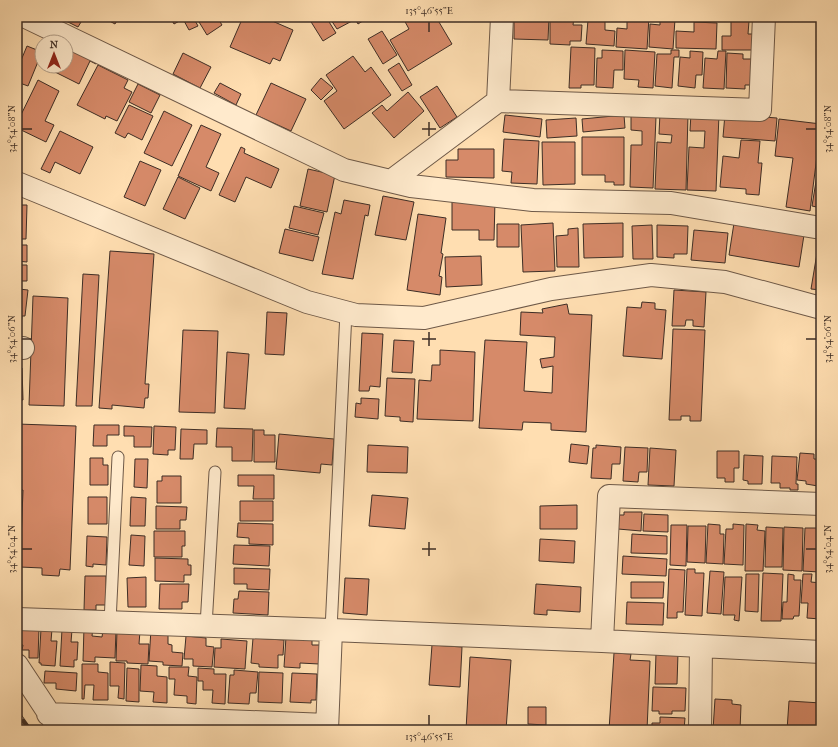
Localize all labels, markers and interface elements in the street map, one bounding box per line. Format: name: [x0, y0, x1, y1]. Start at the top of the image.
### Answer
text: 135°46'55"E: [405, 5, 453, 17]
north arrow: [34, 34, 74, 74]
text: N: [50, 38, 59, 51]
text: 34°54'08"N: [6, 105, 18, 153]
text: 34°54'08"N: [822, 105, 834, 153]
text: 34°54'06"N: [6, 314, 18, 363]
text: 34°54'06"N: [822, 314, 834, 363]
text: 34°54'04"N: [6, 524, 18, 573]
text: 34°54'04"N: [822, 524, 834, 573]
text: 135°46'55"E: [405, 731, 453, 743]

